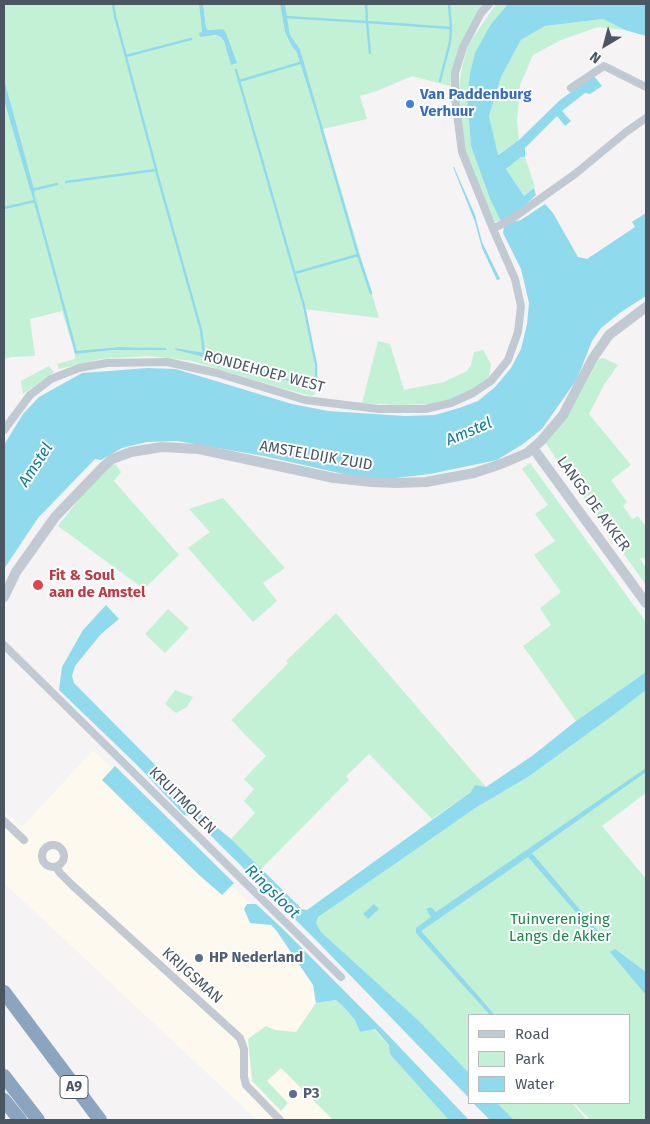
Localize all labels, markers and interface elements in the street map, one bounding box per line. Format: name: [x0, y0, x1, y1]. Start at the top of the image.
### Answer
north arrow: [580, 20, 630, 70]
text: N: [587, 48, 605, 67]
place label: Van Paddenburg Verhuur: [420, 86, 531, 121]
marker: Van Paddenburg Verhuur: [404, 98, 416, 110]
street label: RONDEHOEP WEST: [202, 347, 326, 397]
water label: Amstel: [443, 414, 495, 450]
street label: AMSTELDIJK ZUID: [258, 437, 374, 475]
water label: Amstel: [15, 440, 57, 490]
street label: LANGS DE AKKER: [553, 453, 633, 555]
place label: Fit & Soul aan de Amstel: [49, 567, 145, 602]
marker: Fit & Soul aan de Amstel: [31, 578, 45, 592]
street label: KRUITMOLEN: [145, 764, 219, 838]
water label: Ringsloot: [241, 861, 303, 923]
park label: Tuinvereniging Langs de Akker: [509, 911, 611, 946]
street label: KRIJGSMAN: [158, 944, 226, 1008]
place label: HP Nederland: [209, 949, 303, 967]
marker: HP Nederland: [193, 952, 205, 964]
legend: [468, 1014, 630, 1104]
text: Road: [515, 1025, 550, 1043]
text: Park: [515, 1050, 545, 1068]
text: Water: [515, 1075, 554, 1093]
road number: A9: [60, 1076, 88, 1098]
place label: P3: [303, 1085, 319, 1103]
marker: P3: [287, 1088, 299, 1100]

